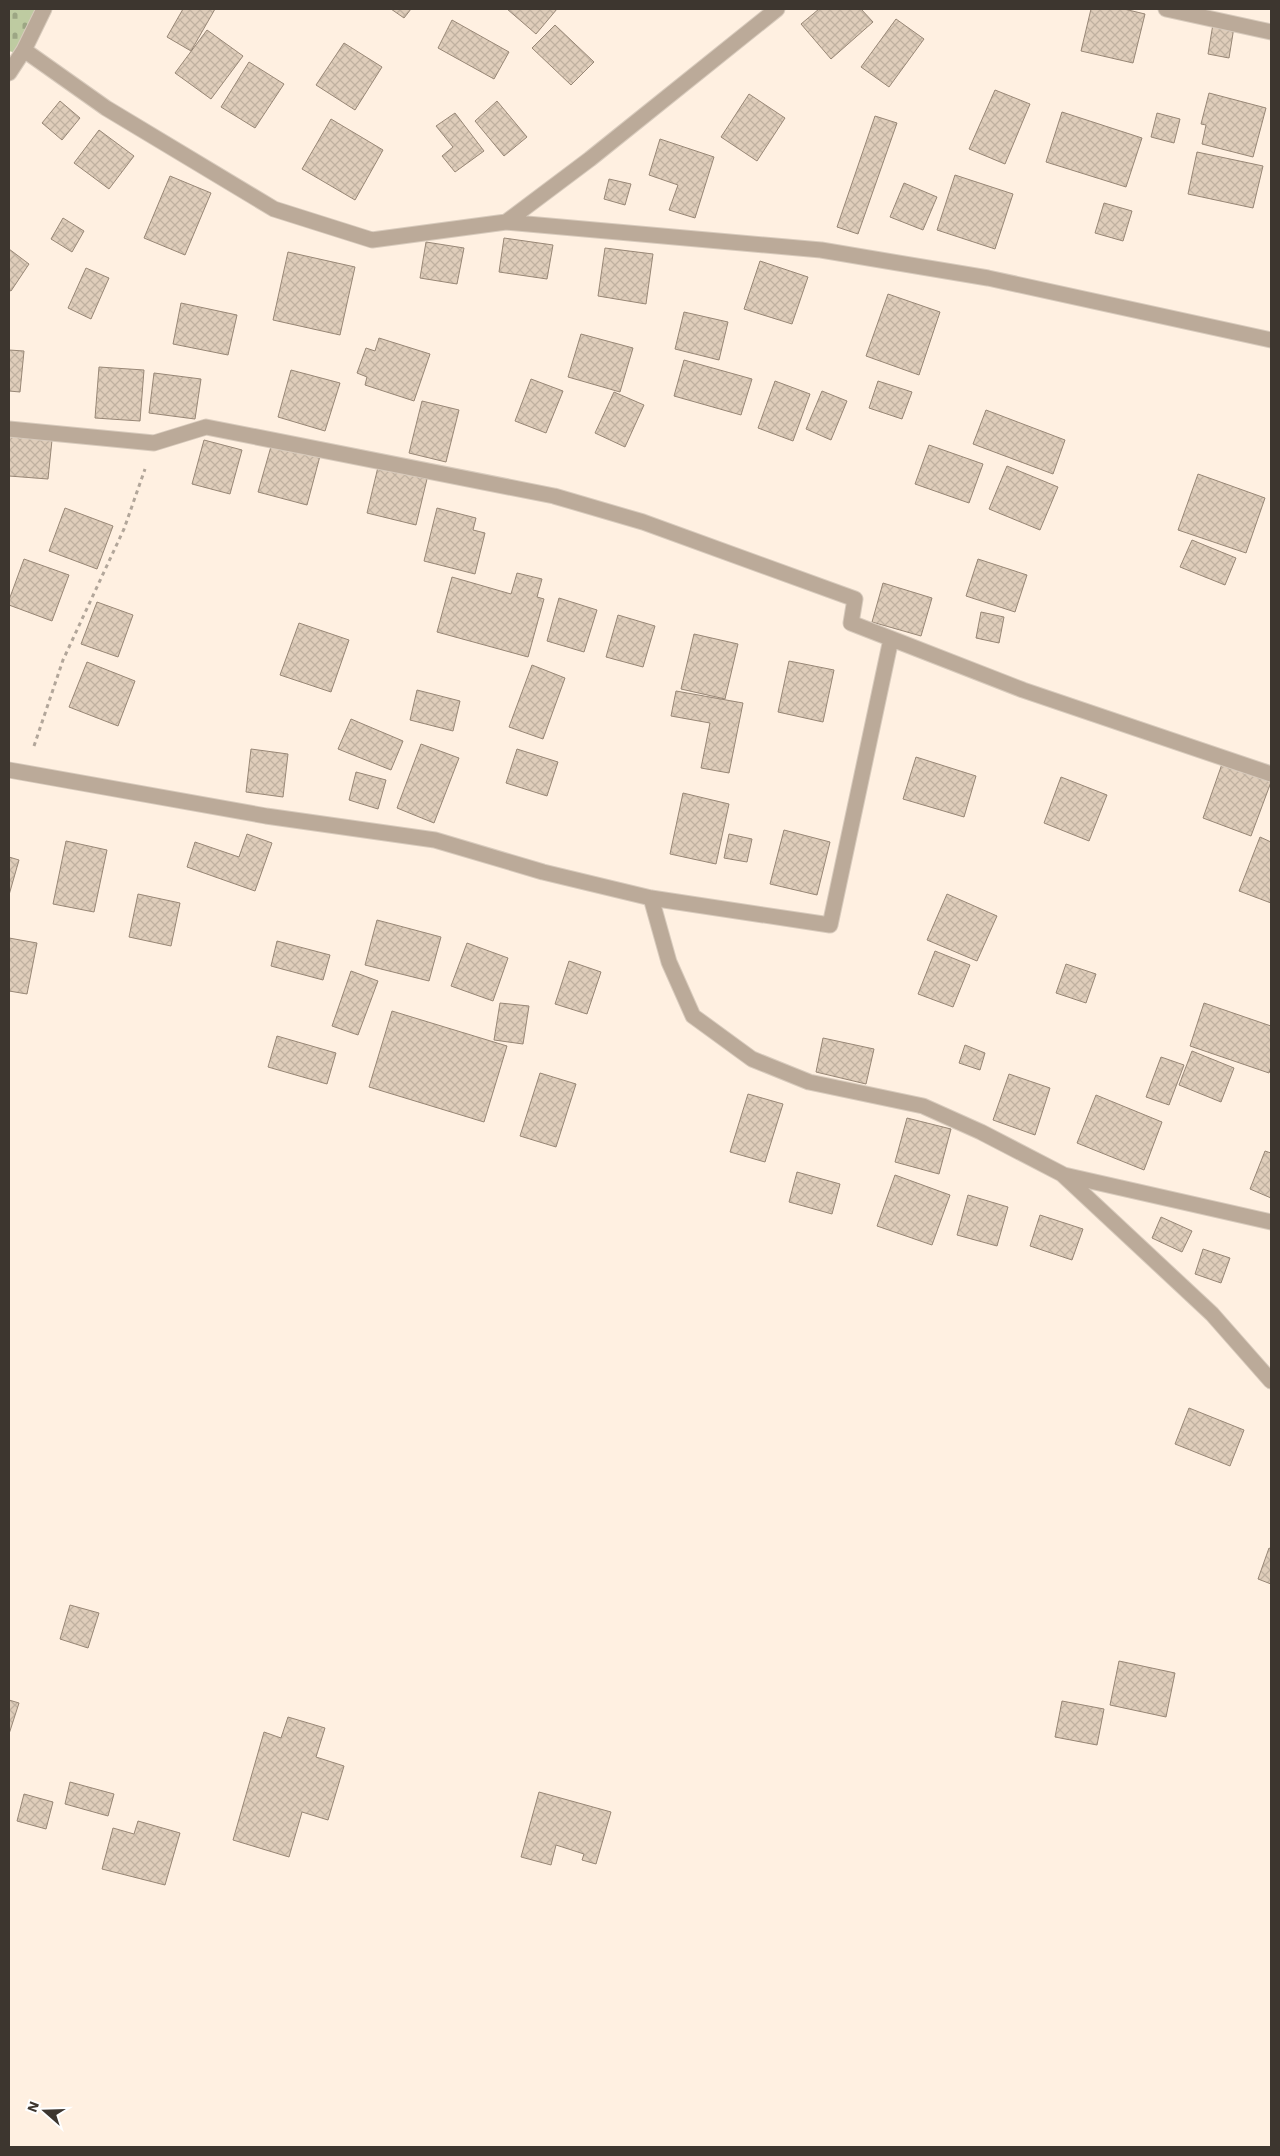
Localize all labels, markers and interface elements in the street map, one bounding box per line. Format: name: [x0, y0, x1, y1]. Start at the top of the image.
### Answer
north arrow: [20, 2086, 70, 2136]
text: N: [23, 2099, 42, 2114]

